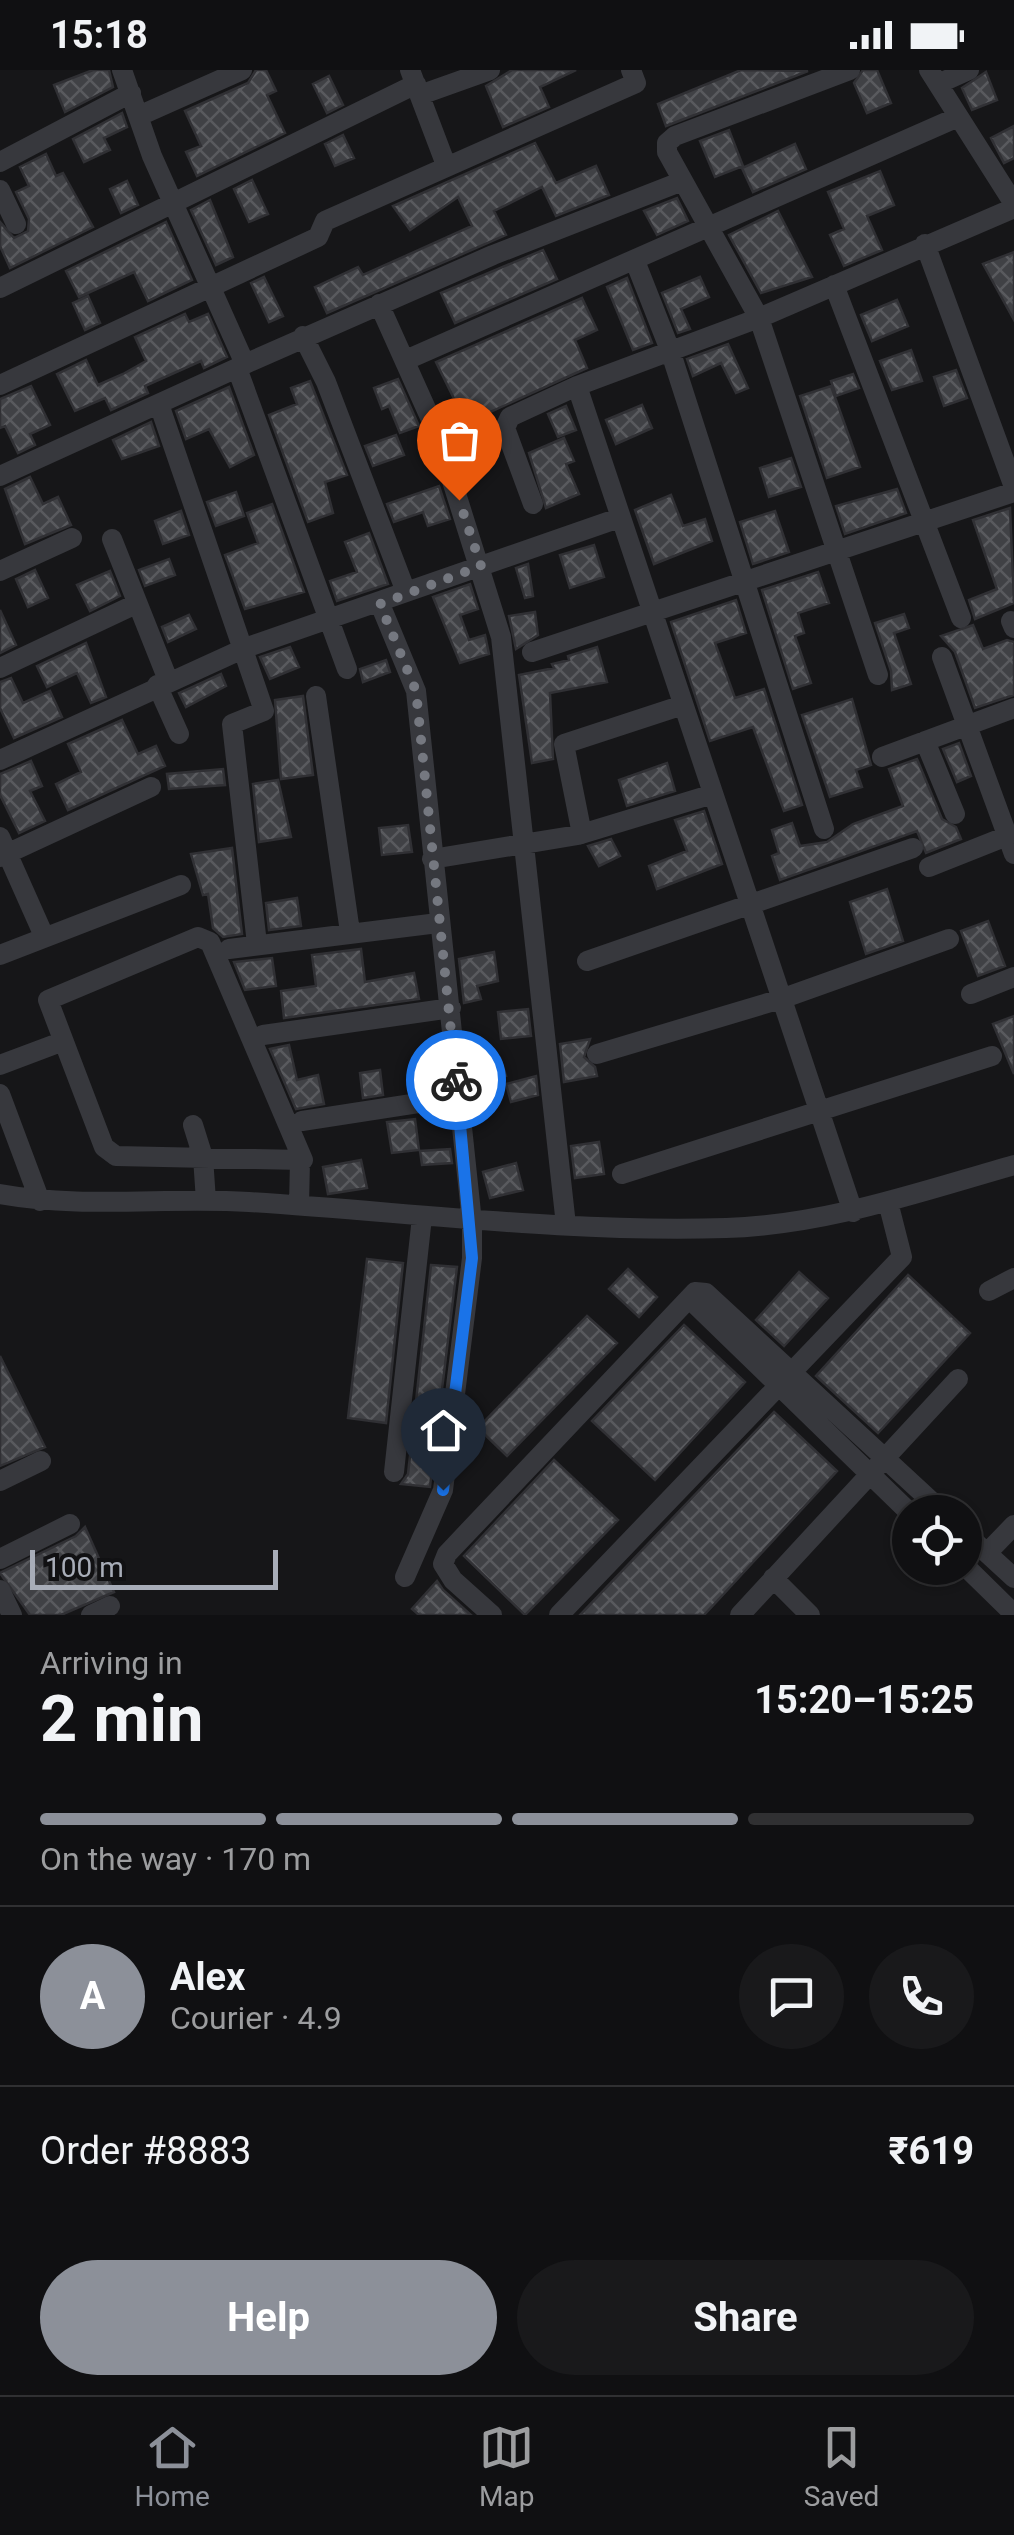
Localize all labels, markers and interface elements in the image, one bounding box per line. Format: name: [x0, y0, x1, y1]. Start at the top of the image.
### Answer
text: 15:18: [50, 13, 148, 57]
pin: [417, 398, 502, 501]
icon: bag: [432, 413, 487, 468]
courier: [406, 1030, 506, 1130]
icon: bike: [429, 1053, 484, 1108]
pin: [401, 1388, 486, 1491]
icon: home: [416, 1403, 471, 1458]
map controls: [892, 1495, 982, 1585]
button: locate: [892, 1495, 982, 1585]
scale bar: [30, 1545, 278, 1590]
text: 100 m: [45, 1551, 124, 1584]
text: Arriving in: [40, 1644, 183, 1682]
text: 15:20–15:25: [754, 1678, 974, 1722]
text: 2 min: [40, 1681, 203, 1757]
text: On the way · 170 m: [40, 1840, 311, 1878]
button: chat: [739, 1944, 844, 2049]
button: phone: [869, 1944, 974, 2049]
text: Alex: [170, 1955, 245, 1999]
text: A: [80, 1974, 105, 2018]
text: Courier · 4.9: [170, 1999, 342, 2037]
text: Order #8883: [40, 2129, 251, 2173]
text: ₹619: [889, 2129, 974, 2173]
button: Help: [40, 2260, 497, 2375]
button: Share: [517, 2260, 974, 2375]
tab: Home: [135, 2420, 210, 2513]
tab: Map: [479, 2420, 535, 2513]
tab: Saved: [804, 2420, 879, 2513]

